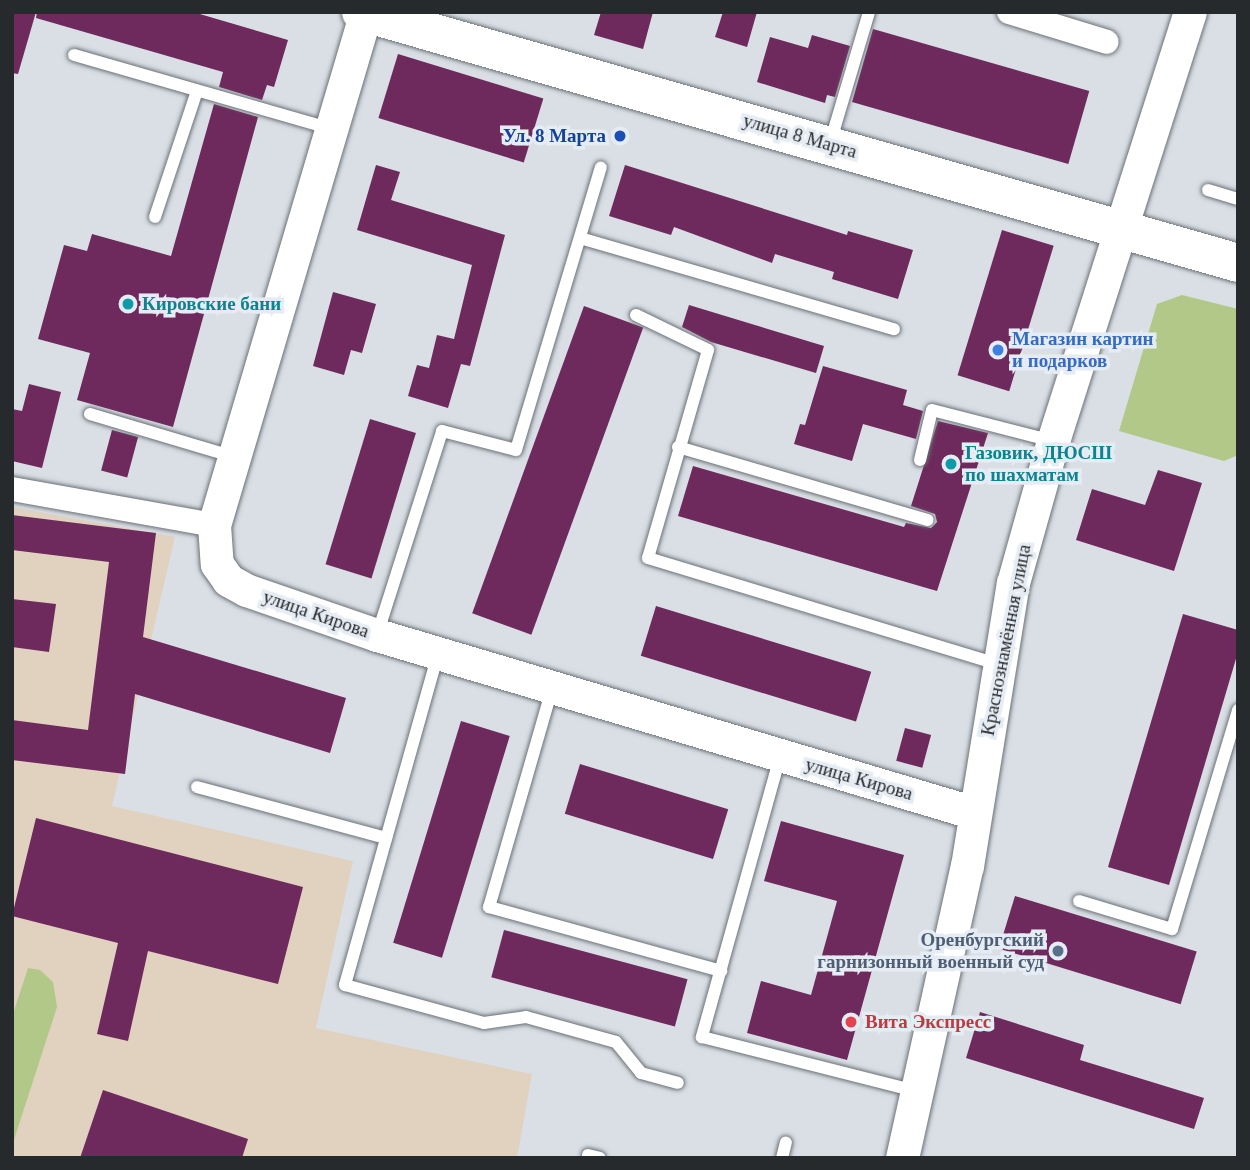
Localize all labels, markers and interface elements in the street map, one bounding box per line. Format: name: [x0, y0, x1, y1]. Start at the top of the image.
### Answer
street label: улица 8 Марта: [740, 109, 860, 163]
place label: Ул. 8 Марта: [503, 125, 606, 147]
marker: Ул. 8 Марта: [612, 128, 628, 144]
place label: Кировские бани: [142, 293, 281, 315]
marker: Кировские бани: [120, 296, 136, 312]
place label: Магазин картин и подарков: [1012, 328, 1154, 372]
marker: Магазин картин и подарков: [990, 342, 1006, 358]
place label: Газовик, ДЮСШ по шахматам: [965, 442, 1112, 486]
marker: Газовик, ДЮСШ по шахматам: [943, 456, 959, 472]
street label: Краснознамённая улица: [976, 542, 1036, 738]
street label: улица Кирова: [260, 585, 372, 643]
street label: улица Кирова: [803, 753, 915, 805]
place label: Оренбургский гарнизонный военный суд: [817, 929, 1044, 973]
marker: Оренбургский гарнизонный военный суд: [1050, 943, 1066, 959]
place label: Вита Экспресс: [865, 1011, 991, 1033]
marker: Вита Экспресс: [843, 1014, 859, 1030]

